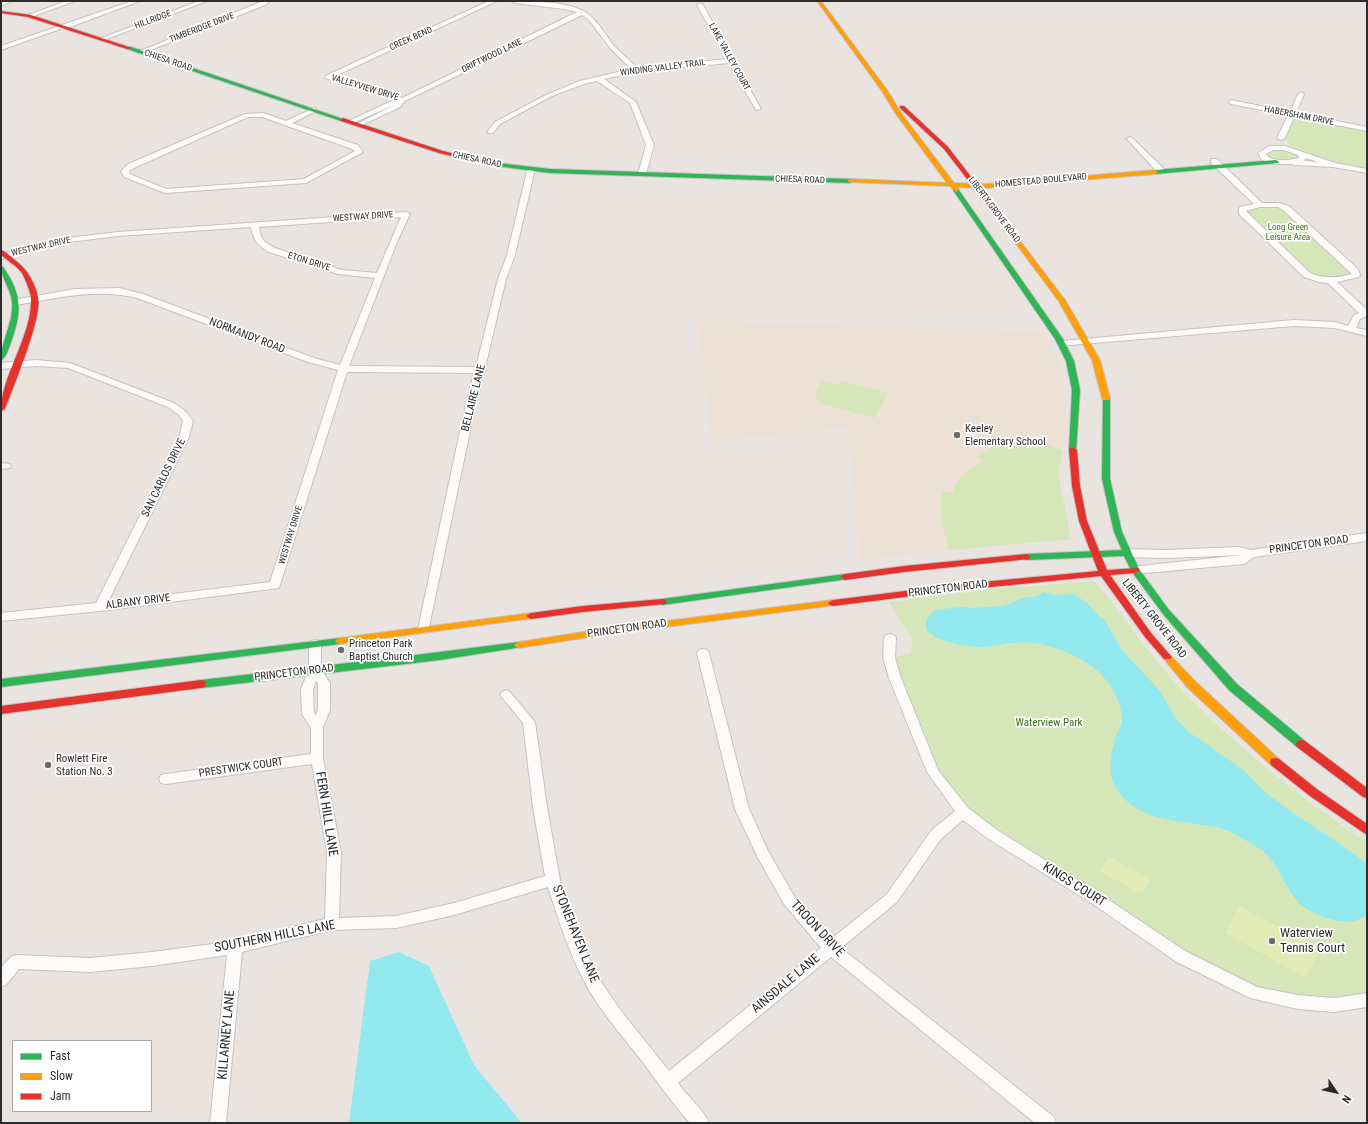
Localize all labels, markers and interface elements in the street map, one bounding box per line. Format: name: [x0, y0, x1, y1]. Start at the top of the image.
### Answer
street label: HILLRIDGE: [133, 8, 173, 32]
street label: TIMBERIDGE DRIVE: [168, 11, 236, 45]
street label: LAKE VALLEY COURT: [706, 21, 752, 93]
street label: CREEK BEND: [388, 25, 434, 53]
street label: DRIFTWOOD LANE: [460, 37, 524, 75]
street label: CHIESA ROAD: [143, 48, 193, 74]
street label: WINDING VALLEY TRAIL: [620, 57, 706, 79]
street label: VALLEYVIEW DRIVE: [330, 73, 400, 103]
street label: HABERSHAM DRIVE: [1263, 104, 1335, 128]
street label: CHIESA ROAD: [452, 150, 502, 170]
street label: HOMESTEAD BOULEVARD: [994, 172, 1088, 190]
street label: CHIESA ROAD: [775, 174, 825, 186]
street label: LIBERTY GROVE ROAD: [966, 175, 1022, 245]
street label: WESTWAY DRIVE: [332, 209, 394, 225]
park label: Long Green Leisure Area: [1266, 223, 1310, 244]
street label: WESTWAY DRIVE: [10, 235, 72, 259]
street label: ETON DRIVE: [286, 250, 332, 274]
street label: NORMANDY ROAD: [207, 315, 287, 357]
street label: BELLAIRE LANE: [459, 363, 489, 433]
place label: Keeley Elementary School: [965, 422, 1046, 448]
marker: Keeley Elementary School: [952, 430, 962, 440]
street label: SAN CARLOS DRIVE: [139, 436, 189, 520]
street label: WESTWAY DRIVE: [277, 504, 305, 566]
street label: PRINCETON ROAD: [1269, 533, 1349, 557]
street label: LIBERTY GROVE ROAD: [1119, 577, 1189, 661]
street label: PRINCETON ROAD: [908, 578, 988, 600]
street label: ALBANY DRIVE: [105, 591, 171, 613]
street label: PRINCETON ROAD: [587, 617, 667, 641]
place label: Princeton Park Baptist Church: [349, 637, 413, 663]
marker: Princeton Park Baptist Church: [336, 645, 346, 655]
street label: PRINCETON ROAD: [254, 662, 334, 684]
park label: Waterview Park: [1015, 716, 1083, 730]
place label: Rowlett Fire Station No. 3: [56, 752, 113, 778]
street label: PRESTWICK COURT: [198, 756, 284, 780]
marker: Rowlett Fire Station No. 3: [43, 760, 53, 770]
street label: FERN HILL LANE: [312, 770, 340, 858]
street label: KINGS COURT: [1040, 859, 1108, 911]
street label: STONEHAVEN LANE: [548, 883, 602, 985]
street label: TROON DRIVE: [787, 897, 847, 961]
street label: SOUTHERN HILLS LANE: [213, 918, 337, 956]
place label: Waterview Tennis Court: [1280, 926, 1345, 957]
marker: Waterview Tennis Court: [1267, 936, 1277, 946]
street label: AINSDALE LANE: [749, 951, 823, 1017]
street label: KILLARNEY LANE: [215, 990, 239, 1080]
legend: [12, 1040, 152, 1112]
text: Fast: [50, 1049, 70, 1063]
text: Slow: [50, 1069, 73, 1083]
north arrow: [1316, 1072, 1356, 1112]
text: Jam: [50, 1089, 71, 1103]
text: N: [1339, 1093, 1354, 1105]

